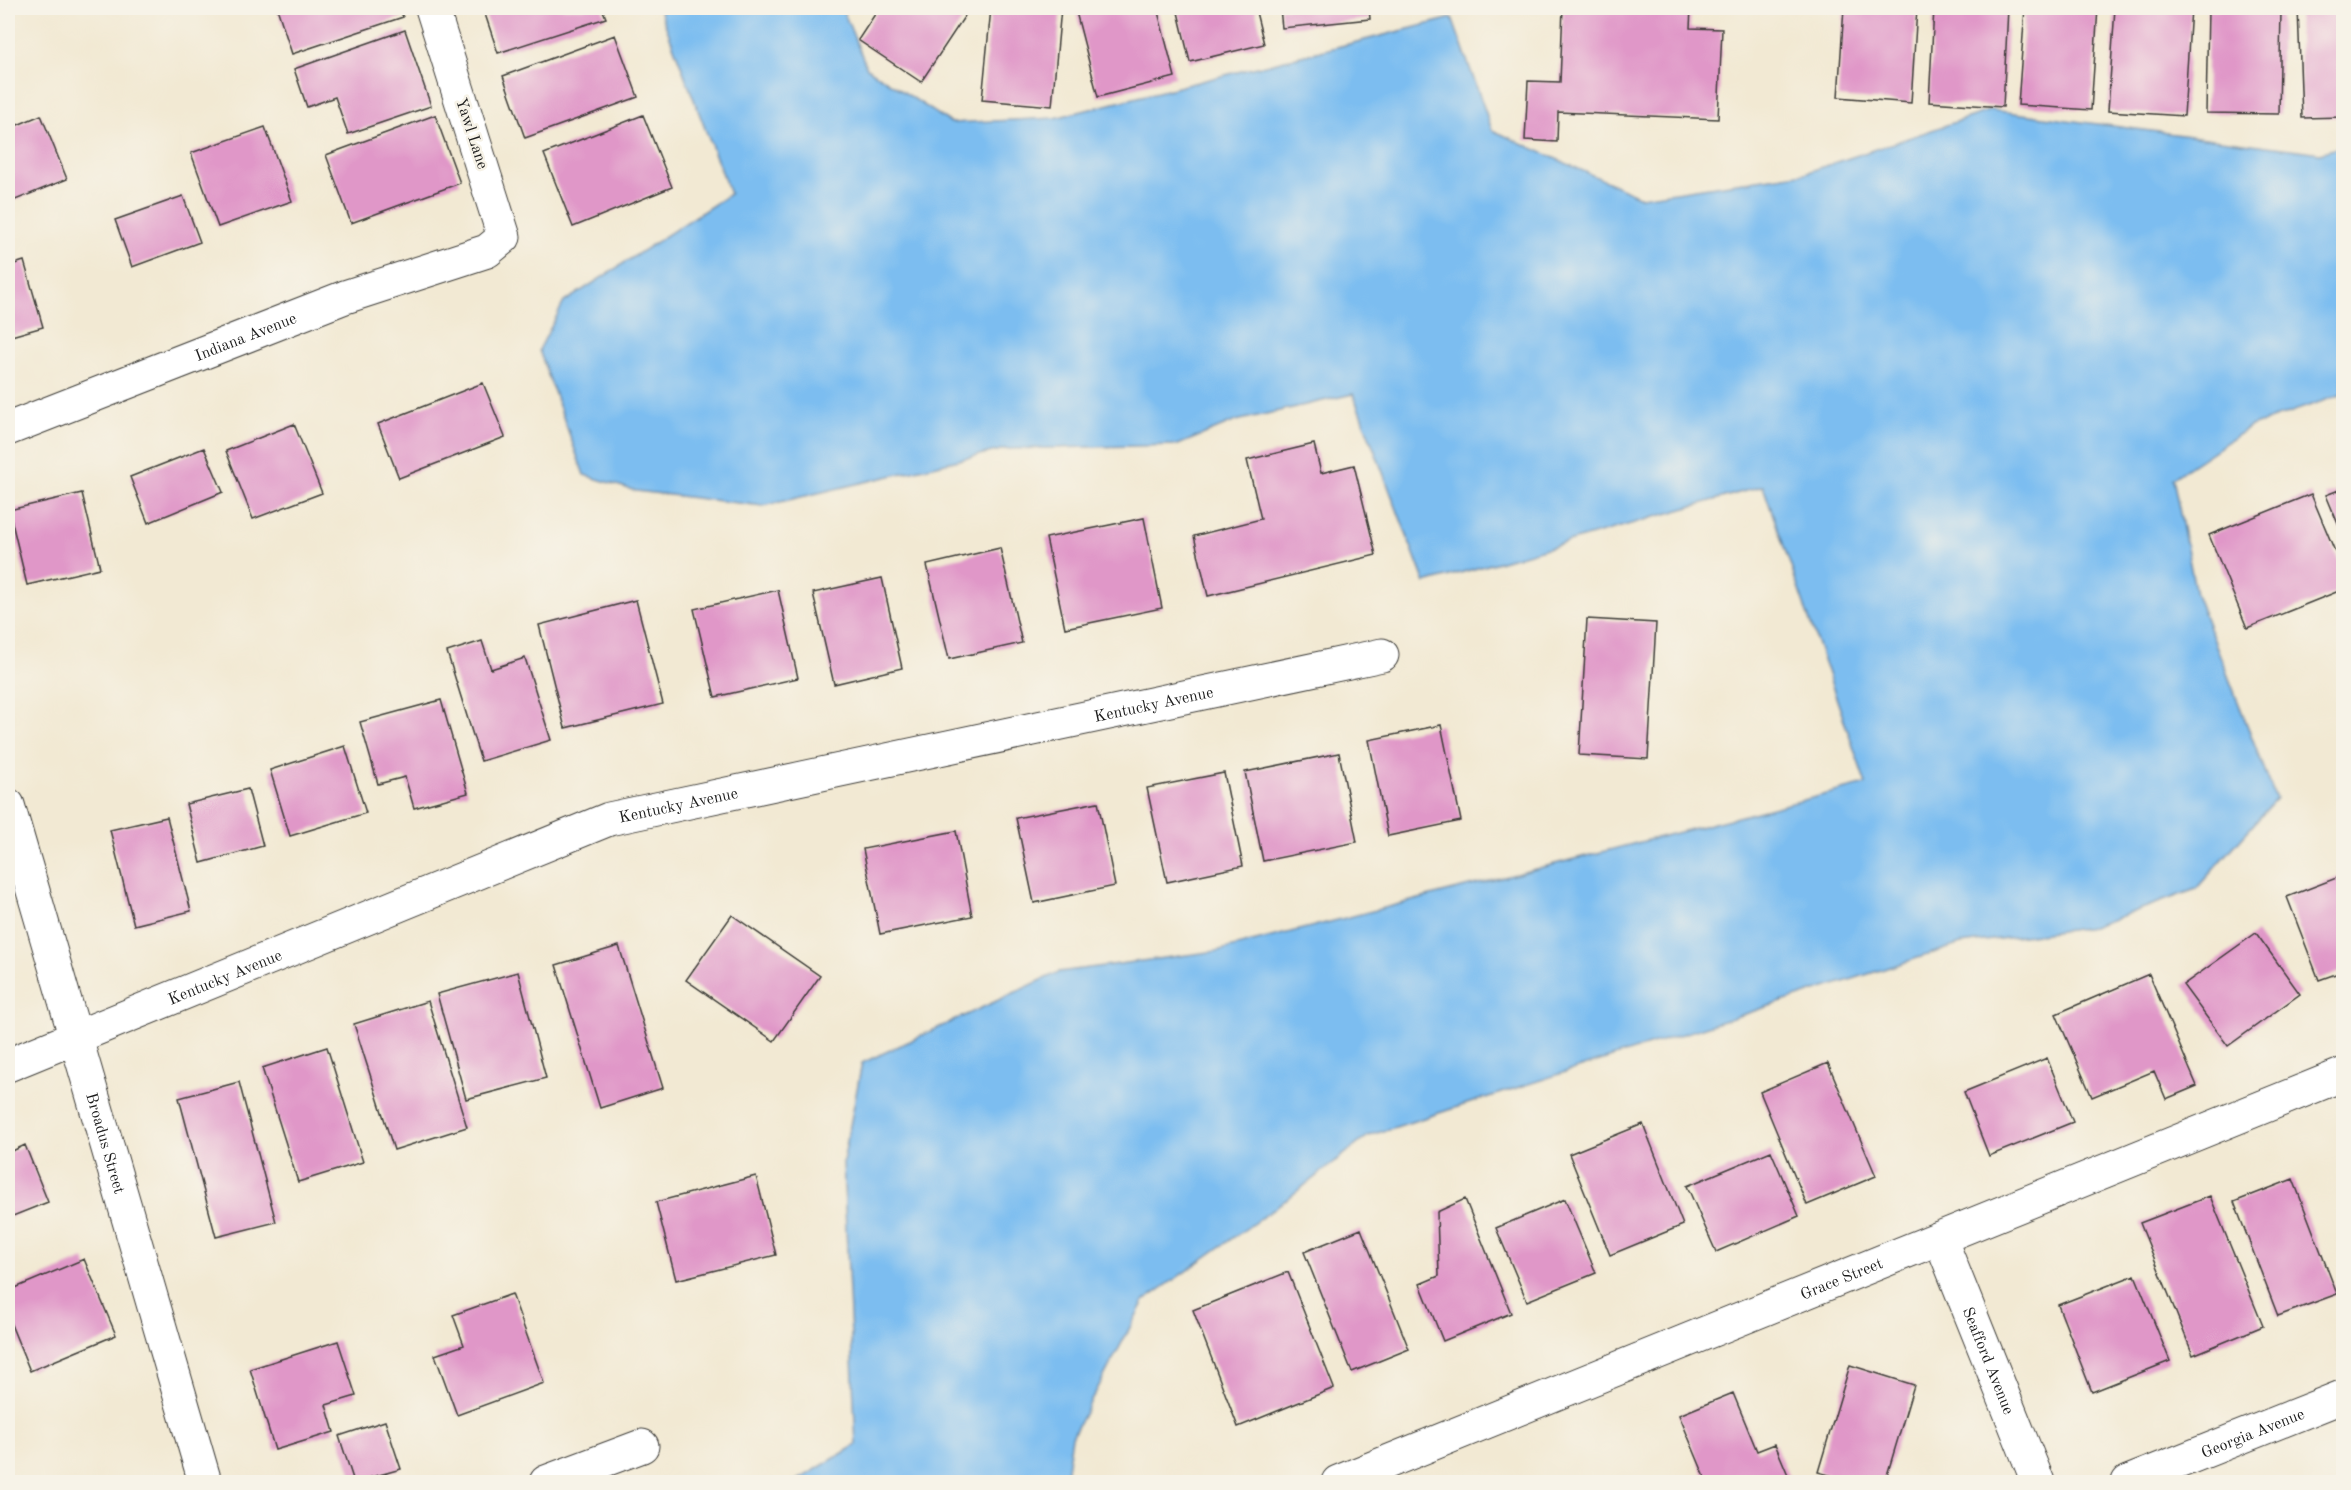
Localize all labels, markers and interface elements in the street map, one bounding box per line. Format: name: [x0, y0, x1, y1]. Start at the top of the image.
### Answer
street label: Yawl Lane: [452, 96, 490, 171]
street label: Indiana Avenue: [193, 311, 299, 365]
street label: Kentucky Avenue: [1093, 685, 1215, 726]
street label: Kentucky Avenue: [617, 786, 740, 827]
street label: Kentucky Avenue: [166, 948, 285, 1009]
street label: Broadus Street: [82, 1091, 127, 1196]
street label: Grace Street: [1798, 1256, 1886, 1304]
street label: Seafford Avenue: [1959, 1305, 2016, 1417]
street label: Georgia Avenue: [2199, 1407, 2307, 1462]

